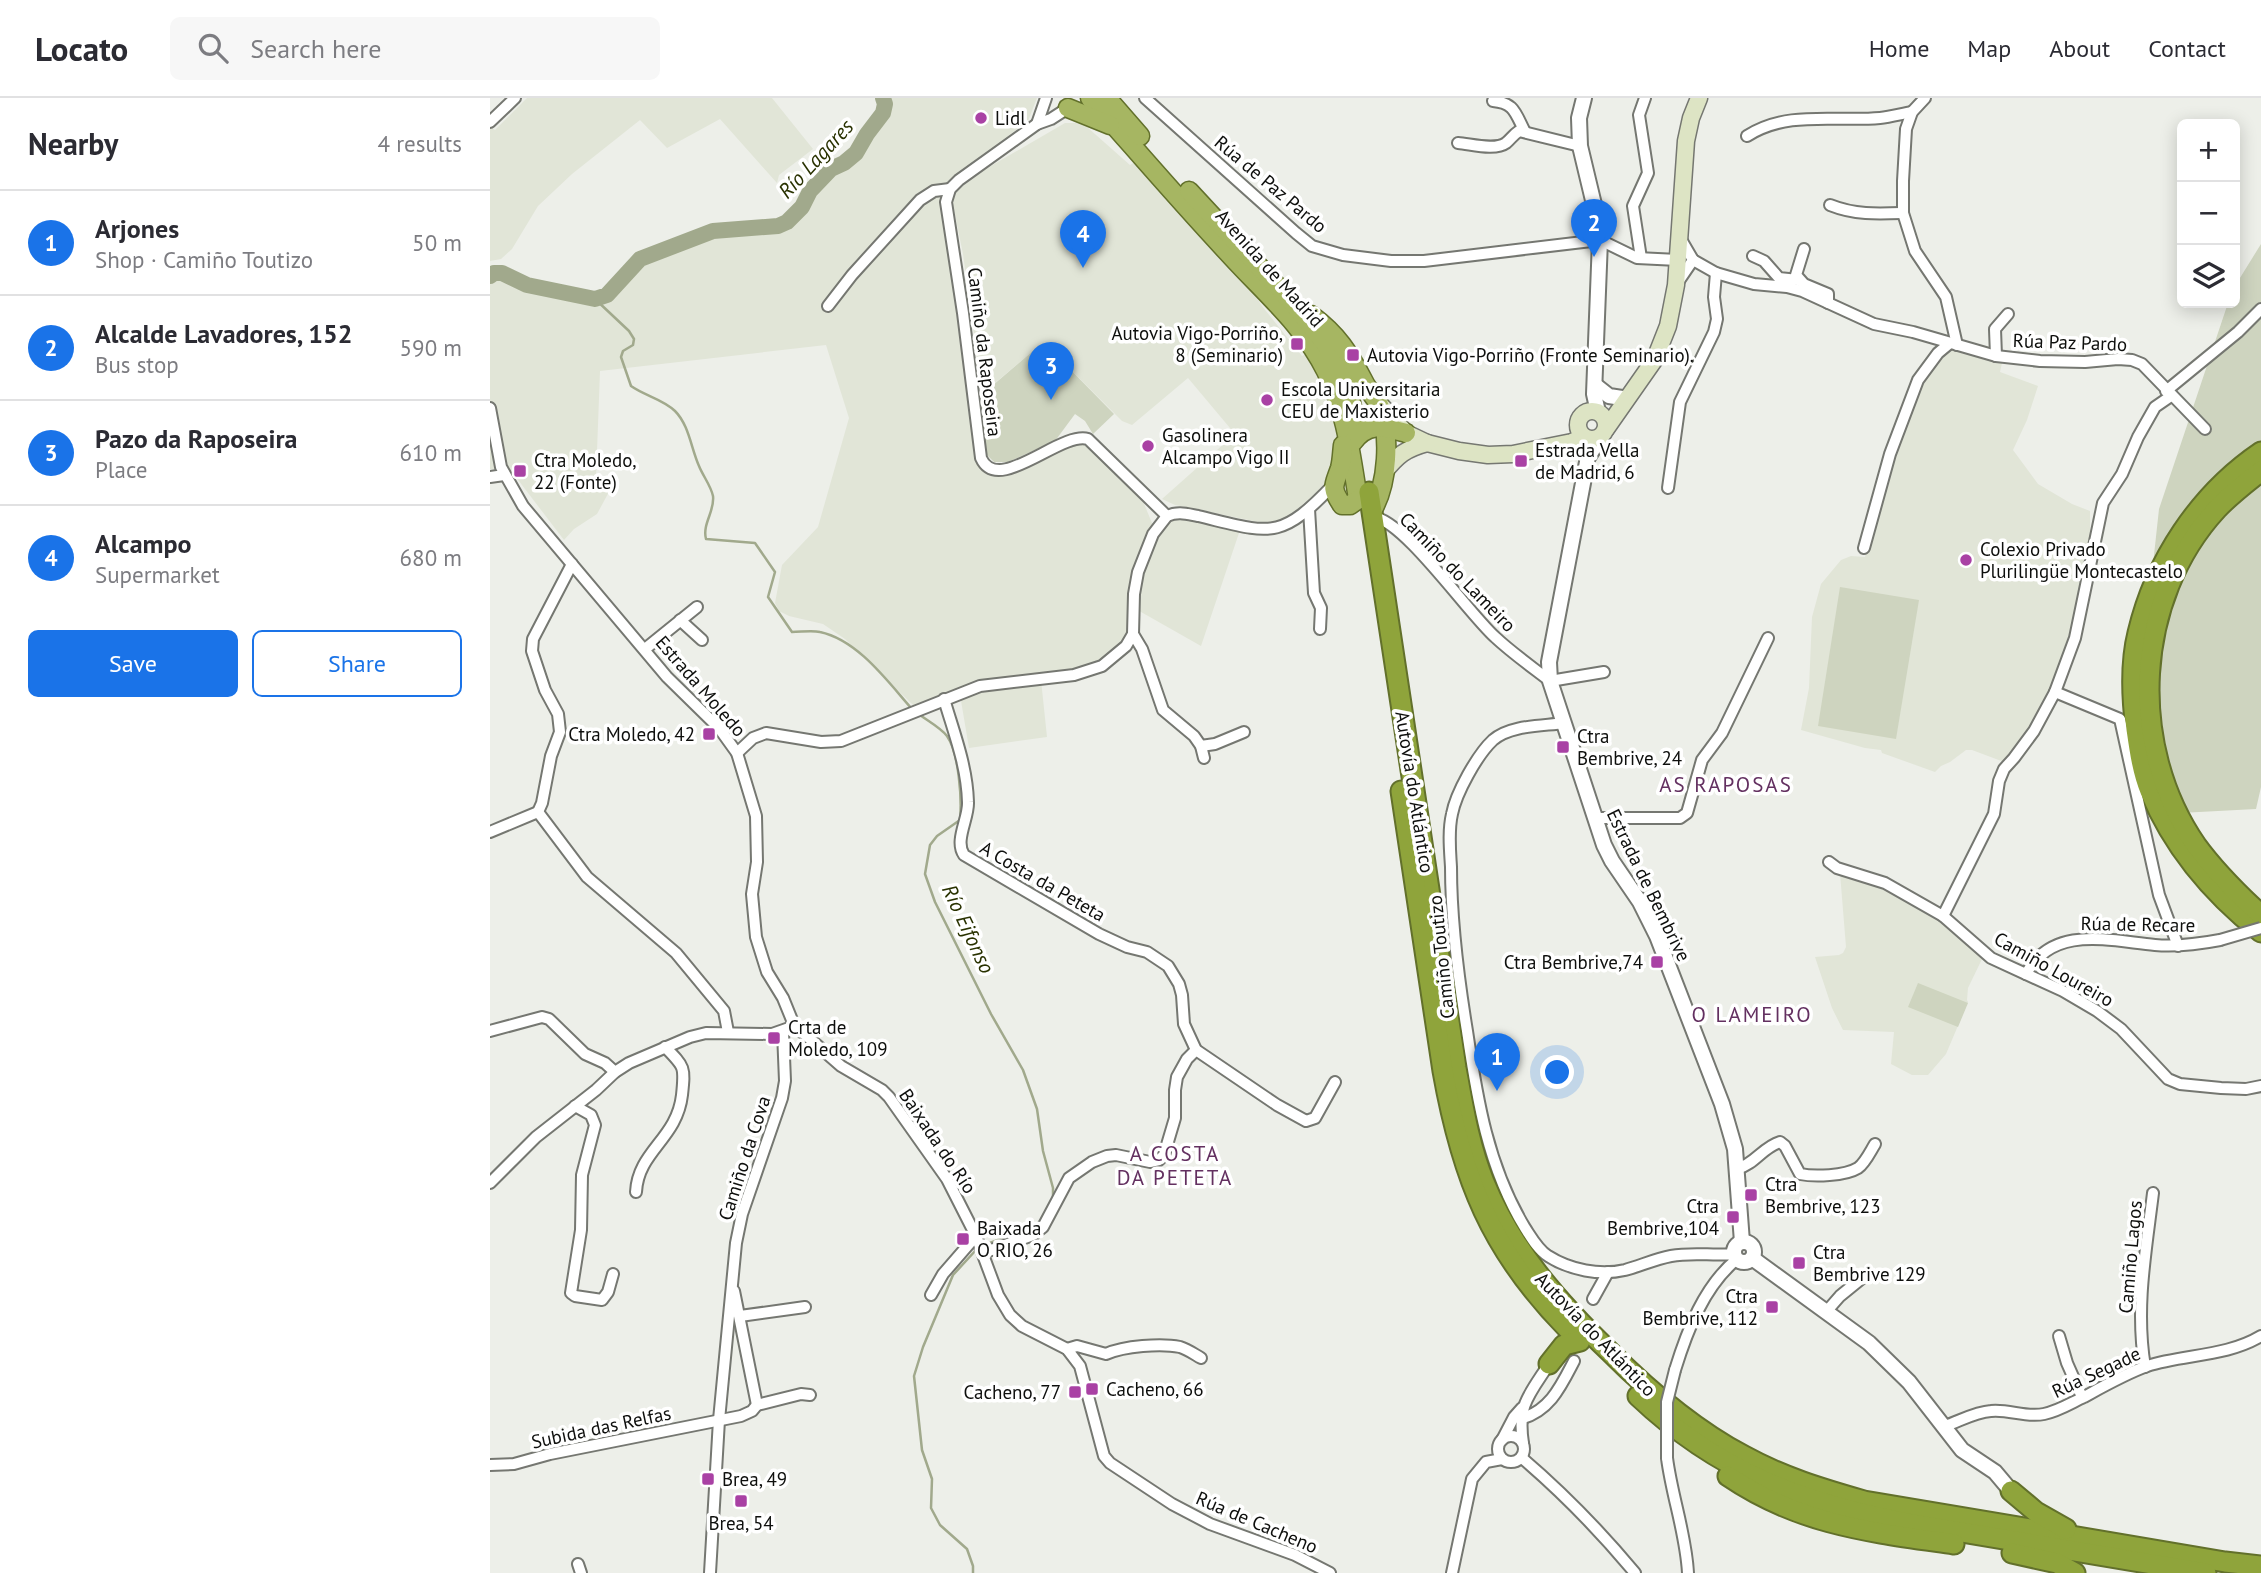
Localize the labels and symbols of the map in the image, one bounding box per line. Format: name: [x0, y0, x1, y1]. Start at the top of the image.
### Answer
place label: Lidl: [995, 106, 1026, 130]
marker: Lidl: [973, 110, 989, 126]
water label: Río Lagares: [772, 113, 860, 204]
street label: Rúa de Paz Pardo: [1210, 130, 1332, 238]
pin: 2: [1571, 199, 1617, 257]
street label: Avenida de Madrid: [1211, 204, 1329, 332]
pin: 4: [1060, 210, 1106, 268]
street label: Camiño da Raposeira: [963, 266, 1007, 438]
place label: Autovia Vigo-Porriño, 8 (Seminario): [1111, 321, 1283, 367]
street label: Rúa Paz Pardo: [2012, 328, 2128, 356]
marker: Autovia Vigo-Porriño, 8 (Seminario): [1289, 336, 1305, 352]
pin: 3: [1028, 342, 1074, 400]
place label: Autovia Vigo-Porriño (Fronte Seminario).: [1367, 343, 1694, 367]
marker: Autovia Vigo-Porriño (Fronte Seminario).: [1345, 347, 1361, 363]
place label: Escola Universitaria CEU de Maxisterio: [1281, 377, 1440, 423]
marker: Escola Universitaria CEU de Maxisterio: [1259, 392, 1275, 408]
place label: Gasolinera Alcampo Vigo II: [1162, 423, 1289, 469]
marker: Gasolinera Alcampo Vigo II: [1140, 438, 1156, 454]
place label: Estrada Vella de Madrid, 6: [1535, 438, 1640, 484]
place label: Ctra Moledo, 22 (Fonte): [534, 448, 636, 494]
marker: Estrada Vella de Madrid, 6: [1513, 453, 1529, 469]
marker: Ctra Moledo, 22 (Fonte): [512, 463, 528, 479]
street label: Camiño do Lameiro: [1395, 507, 1521, 637]
place label: Colexio Privado Plurilingüe Montecastelo: [1980, 537, 2183, 583]
marker: Colexio Privado Plurilingüe Montecastelo: [1958, 552, 1974, 568]
street label: Estrada Moledo: [651, 631, 751, 741]
street label: Autovía do Atlántico: [1390, 709, 1440, 875]
place label: Ctra Moledo, 42: [568, 722, 695, 746]
place label: Ctra Bembrive, 24: [1577, 724, 1682, 770]
marker: Ctra Moledo, 42: [701, 726, 717, 742]
marker: Ctra Bembrive, 24: [1555, 739, 1571, 755]
district label: AS RAPOSAS: [1659, 771, 1793, 798]
street label: Estrada de Bembrive: [1602, 805, 1696, 965]
street label: A Costa da Peteta: [976, 835, 1110, 927]
water label: Río Eifonso: [936, 880, 1001, 978]
street label: Camiño Toutizo: [1423, 894, 1459, 1020]
street label: Rúa de Recare: [2080, 911, 2196, 937]
street label: Camiño Loureiro: [1990, 926, 2118, 1012]
place label: Ctra Bembrive,74: [1504, 950, 1643, 974]
marker: Ctra Bembrive,74: [1649, 954, 1665, 970]
district label: O LAMEIRO: [1691, 1001, 1813, 1028]
place label: Crta de Moledo, 109: [788, 1015, 888, 1061]
marker: Crta de Moledo, 109: [766, 1030, 782, 1046]
pin: 1: [1474, 1033, 1520, 1091]
your location: [1540, 1055, 1574, 1089]
street label: Baixada do Río: [894, 1084, 982, 1198]
street label: Camiño da Cova: [713, 1093, 775, 1223]
district label: A COSTA DA PETETA: [1117, 1140, 1233, 1191]
place label: Ctra Bembrive, 123: [1765, 1172, 1881, 1218]
marker: Ctra Bembrive, 123: [1743, 1187, 1759, 1203]
place label: Ctra Bembrive,104: [1607, 1194, 1719, 1240]
street label: Camiño Lagos: [2113, 1199, 2147, 1315]
marker: Ctra Bembrive,104: [1725, 1209, 1741, 1225]
place label: Baixada O RIO, 26: [977, 1216, 1053, 1262]
marker: Baixada O RIO, 26: [955, 1231, 971, 1247]
place label: Ctra Bembrive 129: [1813, 1240, 1926, 1286]
marker: Ctra Bembrive 129: [1791, 1255, 1807, 1271]
street label: Autovía do Atlántico: [1531, 1267, 1661, 1401]
place label: Ctra Bembrive, 112: [1642, 1284, 1758, 1330]
marker: Ctra Bembrive, 112: [1764, 1299, 1780, 1315]
street label: Rúa Segade: [2048, 1341, 2144, 1403]
place label: Cacheno, 66: [1106, 1377, 1204, 1401]
place label: Cacheno, 77: [964, 1380, 1061, 1404]
marker: Cacheno, 66: [1084, 1381, 1100, 1397]
marker: Cacheno, 77: [1067, 1384, 1083, 1400]
street label: Subida das Relfas: [529, 1400, 673, 1454]
place label: Brea, 49: [722, 1467, 787, 1491]
marker: Brea, 49: [700, 1471, 716, 1487]
street label: Rúa de Cacheno: [1192, 1486, 1322, 1558]
marker: Brea, 54: [733, 1493, 749, 1509]
place label: Brea, 54: [708, 1511, 774, 1535]

